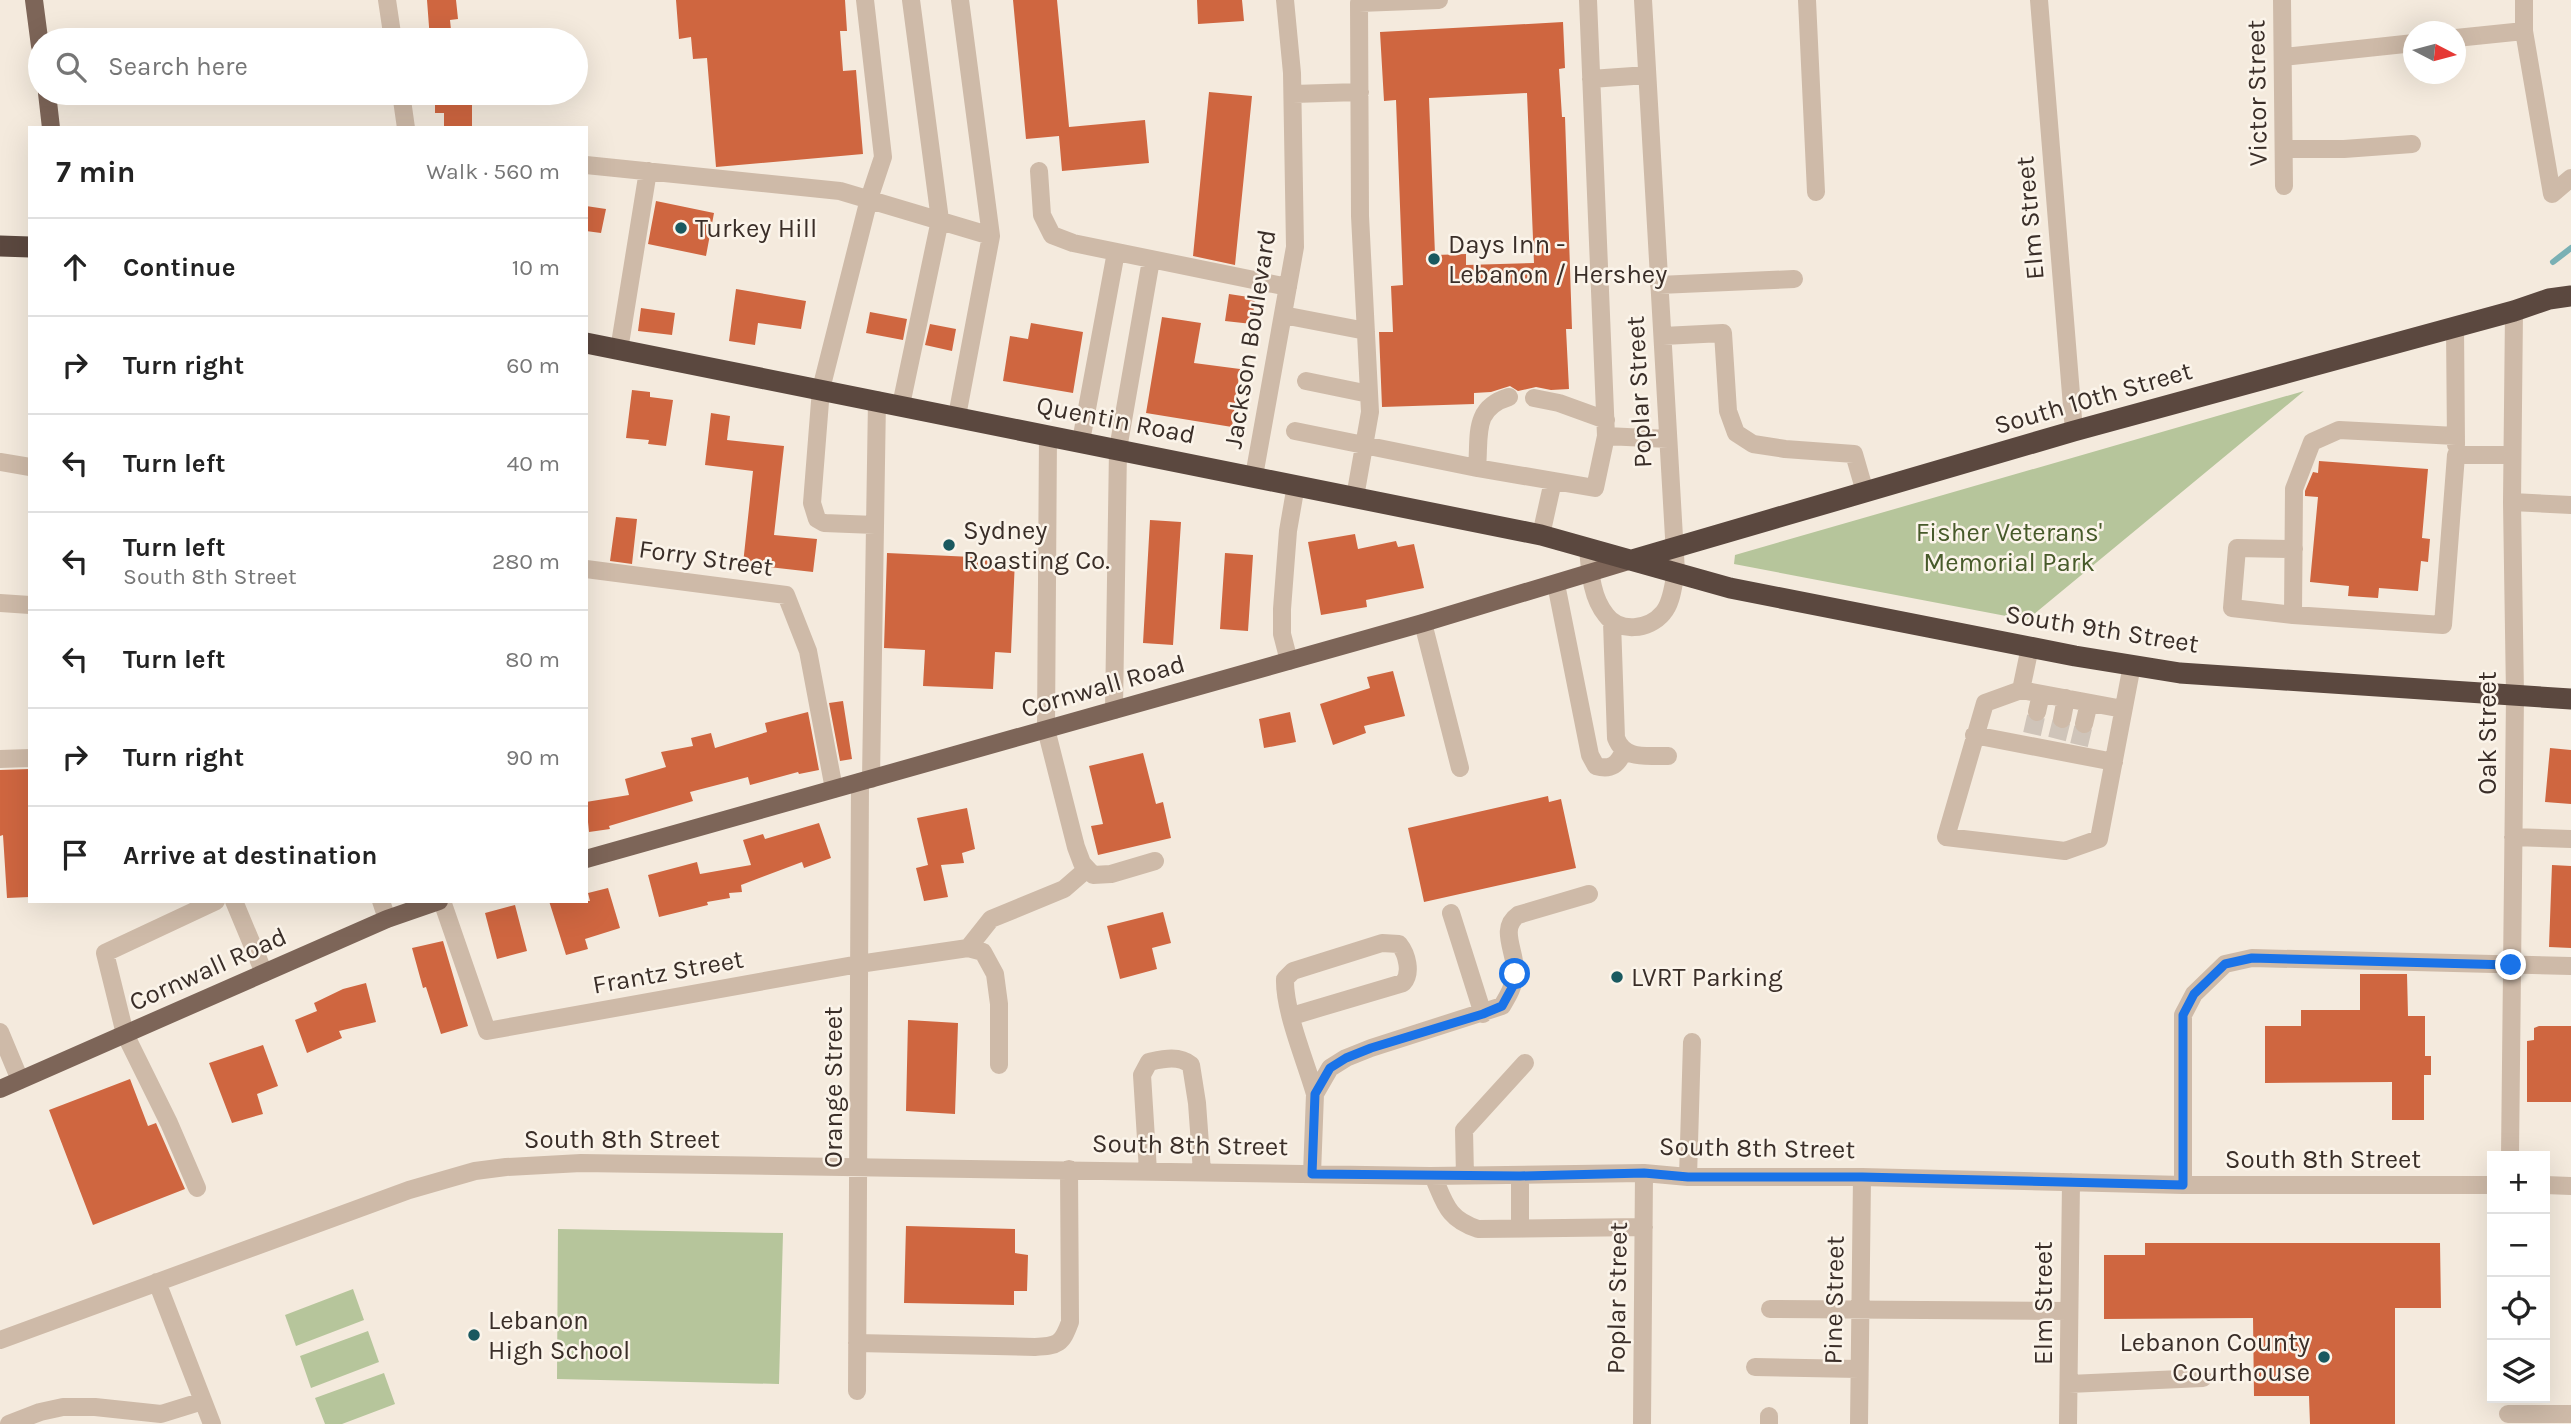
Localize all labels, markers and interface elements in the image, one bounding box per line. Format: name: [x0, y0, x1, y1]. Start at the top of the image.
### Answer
street label: Victor Street: [2240, 19, 2274, 167]
north arrow: [2403, 21, 2466, 84]
search box: [28, 28, 588, 105]
icon: search: [52, 48, 90, 86]
text: Search here: [108, 51, 248, 82]
text: 7 min: [56, 154, 136, 190]
street label: Elm Street: [2009, 155, 2051, 281]
text: Walk · 560 m: [426, 158, 560, 185]
place label: Turkey Hill: [695, 213, 817, 244]
marker: Turkey Hill: [673, 220, 689, 236]
street label: Jackson Boulevard: [1217, 227, 1283, 451]
place label: Days Inn - Lebanon / Hershey: [1448, 229, 1667, 290]
icon: ahead: [56, 248, 94, 286]
marker: Days Inn - Lebanon / Hershey: [1426, 251, 1442, 267]
text: Continue: [123, 252, 235, 283]
text: 10 m: [512, 254, 560, 281]
street label: Poplar Street: [1620, 315, 1658, 469]
icon: right: [56, 346, 94, 384]
text: Turn right: [123, 350, 244, 381]
text: 60 m: [506, 352, 560, 379]
street label: South 10th Street: [1991, 355, 2196, 441]
street label: Quentin Road: [1034, 389, 1198, 451]
icon: left: [56, 444, 94, 482]
text: Turn left: [123, 448, 225, 479]
text: 40 m: [507, 450, 560, 477]
place label: Sydney Roasting Co.: [963, 515, 1110, 576]
park label: Fisher Veterans' Memorial Park: [1916, 517, 2102, 578]
text: Turn left: [123, 532, 225, 563]
street label: Forry Street: [637, 533, 775, 583]
marker: Sydney Roasting Co.: [941, 537, 957, 553]
icon: left: [56, 542, 94, 580]
text: 280 m: [492, 548, 560, 575]
text: South 8th Street: [123, 563, 297, 590]
street label: South 9th Street: [2003, 598, 2201, 660]
icon: left: [56, 640, 94, 678]
text: Turn left: [123, 644, 225, 675]
text: 80 m: [505, 646, 560, 673]
street label: Cornwall Road: [1018, 648, 1188, 724]
street label: Oak Street: [2472, 671, 2503, 795]
icon: right: [56, 738, 94, 776]
text: Turn right: [123, 742, 244, 773]
text: 90 m: [506, 744, 560, 771]
icon: arrive: [56, 836, 94, 874]
text: Arrive at destination: [123, 840, 377, 871]
street label: Cornwall Road: [125, 920, 291, 1018]
street label: Frantz Street: [590, 943, 746, 1001]
route end: [2495, 949, 2526, 980]
route start: [1499, 958, 1530, 989]
place label: LVRT Parking: [1631, 962, 1783, 993]
marker: LVRT Parking: [1609, 969, 1625, 985]
street label: Orange Street: [818, 1006, 849, 1168]
street label: South 8th Street: [524, 1124, 720, 1155]
street label: South 8th Street: [1092, 1128, 1289, 1162]
street label: South 8th Street: [1659, 1131, 1856, 1165]
street label: South 8th Street: [2225, 1144, 2421, 1175]
map controls: [2487, 1151, 2550, 1403]
button: +: [2487, 1151, 2550, 1214]
button: −: [2487, 1214, 2550, 1277]
street label: Poplar Street: [1600, 1221, 1634, 1374]
street label: Pine Street: [1817, 1235, 1851, 1365]
street label: Elm Street: [2028, 1241, 2059, 1365]
button: locate: [2487, 1277, 2550, 1340]
place label: Lebanon High School: [488, 1305, 630, 1366]
marker: Lebanon High School: [466, 1327, 482, 1343]
place label: Lebanon County Courthouse: [2120, 1327, 2310, 1388]
button: layers: [2487, 1340, 2550, 1403]
marker: Lebanon County Courthouse: [2316, 1349, 2332, 1365]

